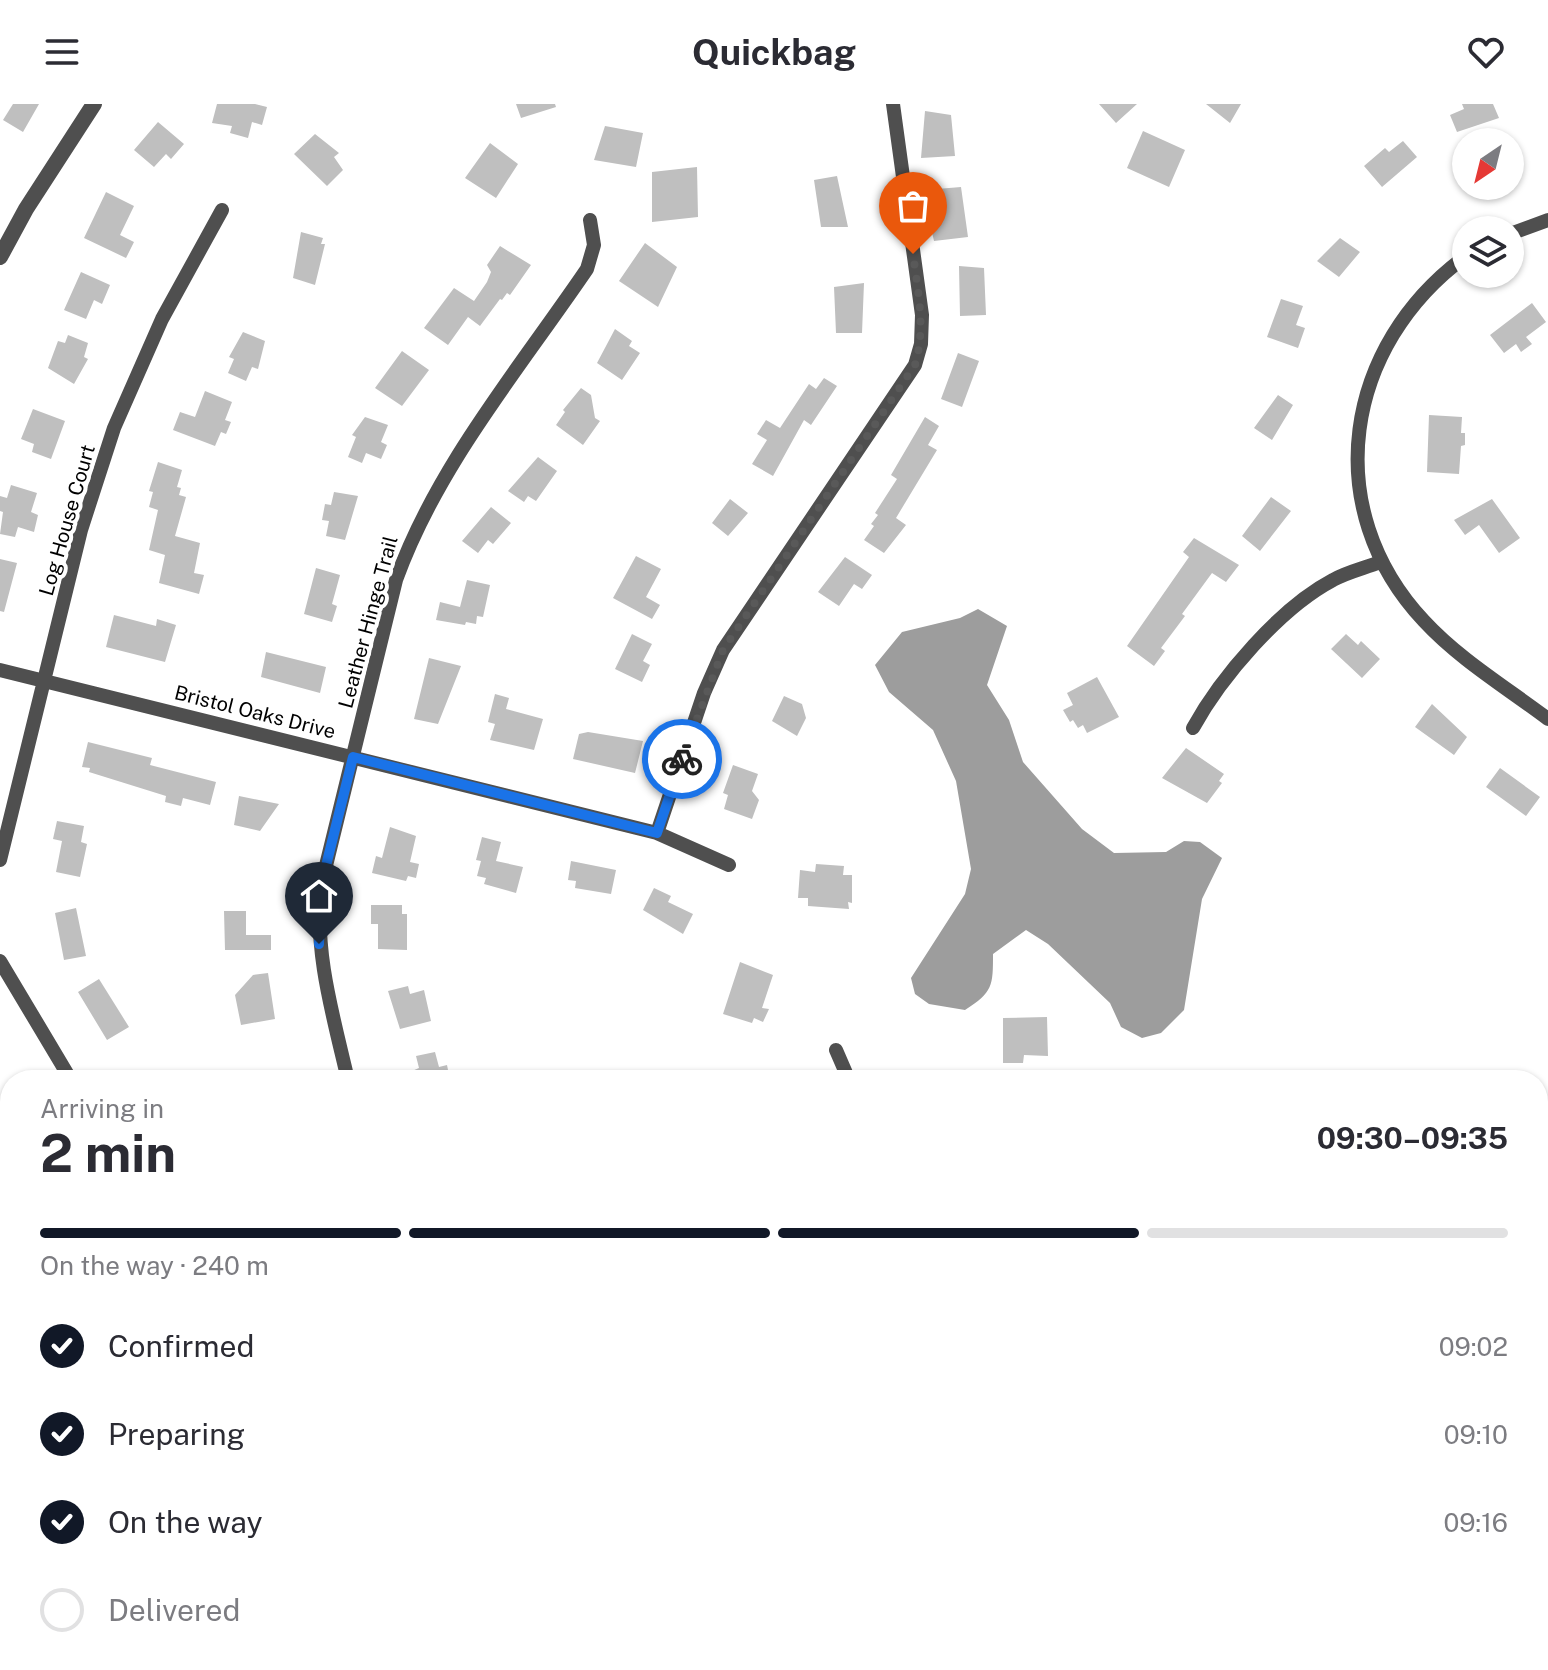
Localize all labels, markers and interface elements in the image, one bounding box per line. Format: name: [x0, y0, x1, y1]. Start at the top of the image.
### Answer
icon: menu: [40, 30, 84, 74]
icon: heart: [1464, 30, 1508, 74]
text: Quickbag: [692, 31, 856, 73]
north arrow: [1452, 128, 1524, 200]
map controls: [1452, 128, 1524, 288]
pin: [879, 172, 947, 254]
icon: bag: [891, 184, 935, 228]
button: layers: [1452, 216, 1524, 288]
street label: Log House Court: [34, 442, 100, 598]
street label: Leather Hinge Trail: [333, 533, 403, 711]
street label: Bristol Oaks Drive: [172, 680, 338, 744]
courier: [642, 719, 722, 799]
icon: bike: [660, 737, 704, 781]
pin: [285, 862, 353, 944]
icon: home: [297, 874, 341, 918]
text: Arriving in: [40, 1093, 164, 1124]
text: 09:30–09:35: [1317, 1120, 1508, 1156]
text: 2 min: [40, 1123, 176, 1184]
text: On the way · 240 m: [40, 1250, 269, 1281]
icon: check: [40, 1324, 84, 1368]
text: Confirmed: [108, 1328, 254, 1364]
text: 09:02: [1439, 1331, 1508, 1362]
icon: check: [40, 1412, 84, 1456]
text: Preparing: [108, 1416, 245, 1452]
text: 09:10: [1444, 1419, 1508, 1450]
icon: check: [40, 1500, 84, 1544]
text: On the way: [108, 1504, 262, 1540]
text: 09:16: [1443, 1507, 1508, 1538]
text: Delivered: [108, 1592, 240, 1628]

